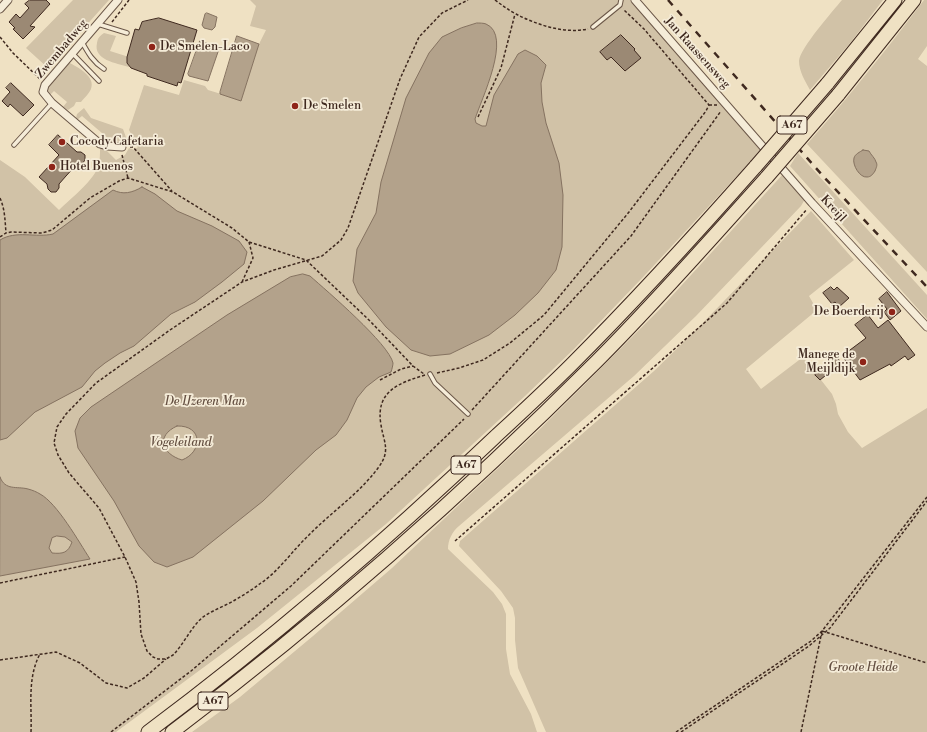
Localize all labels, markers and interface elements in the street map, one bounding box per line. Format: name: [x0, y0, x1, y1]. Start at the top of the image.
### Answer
street label: Jan Raassensweg: [661, 14, 733, 92]
street label: Zwembadweg: [33, 17, 91, 81]
place label: De Smelen-Laco: [160, 40, 250, 54]
marker: De Smelen-Laco: [147, 42, 157, 52]
place label: De Smelen: [303, 99, 361, 113]
marker: De Smelen: [290, 101, 300, 111]
road number: A67: [777, 116, 807, 134]
place label: Cocody Cafetaria: [70, 135, 164, 149]
marker: Cocody Cafetaria: [57, 137, 67, 147]
place label: Hotel Buenos: [60, 160, 133, 174]
marker: Hotel Buenos: [47, 162, 57, 172]
street label: Kreijl: [817, 193, 849, 225]
place label: De Boerderij: [814, 305, 884, 319]
marker: De Boerderij: [887, 307, 897, 317]
place label: Manege de Meijldijk: [798, 348, 855, 376]
marker: Manege de Meijldijk: [858, 357, 868, 367]
park label: De IJzeren Man: [165, 395, 245, 409]
park label: Vogeleiland: [151, 436, 211, 450]
road number: A67: [451, 456, 481, 474]
park label: Groote Heide: [828, 661, 898, 675]
road number: A67: [198, 692, 228, 710]

